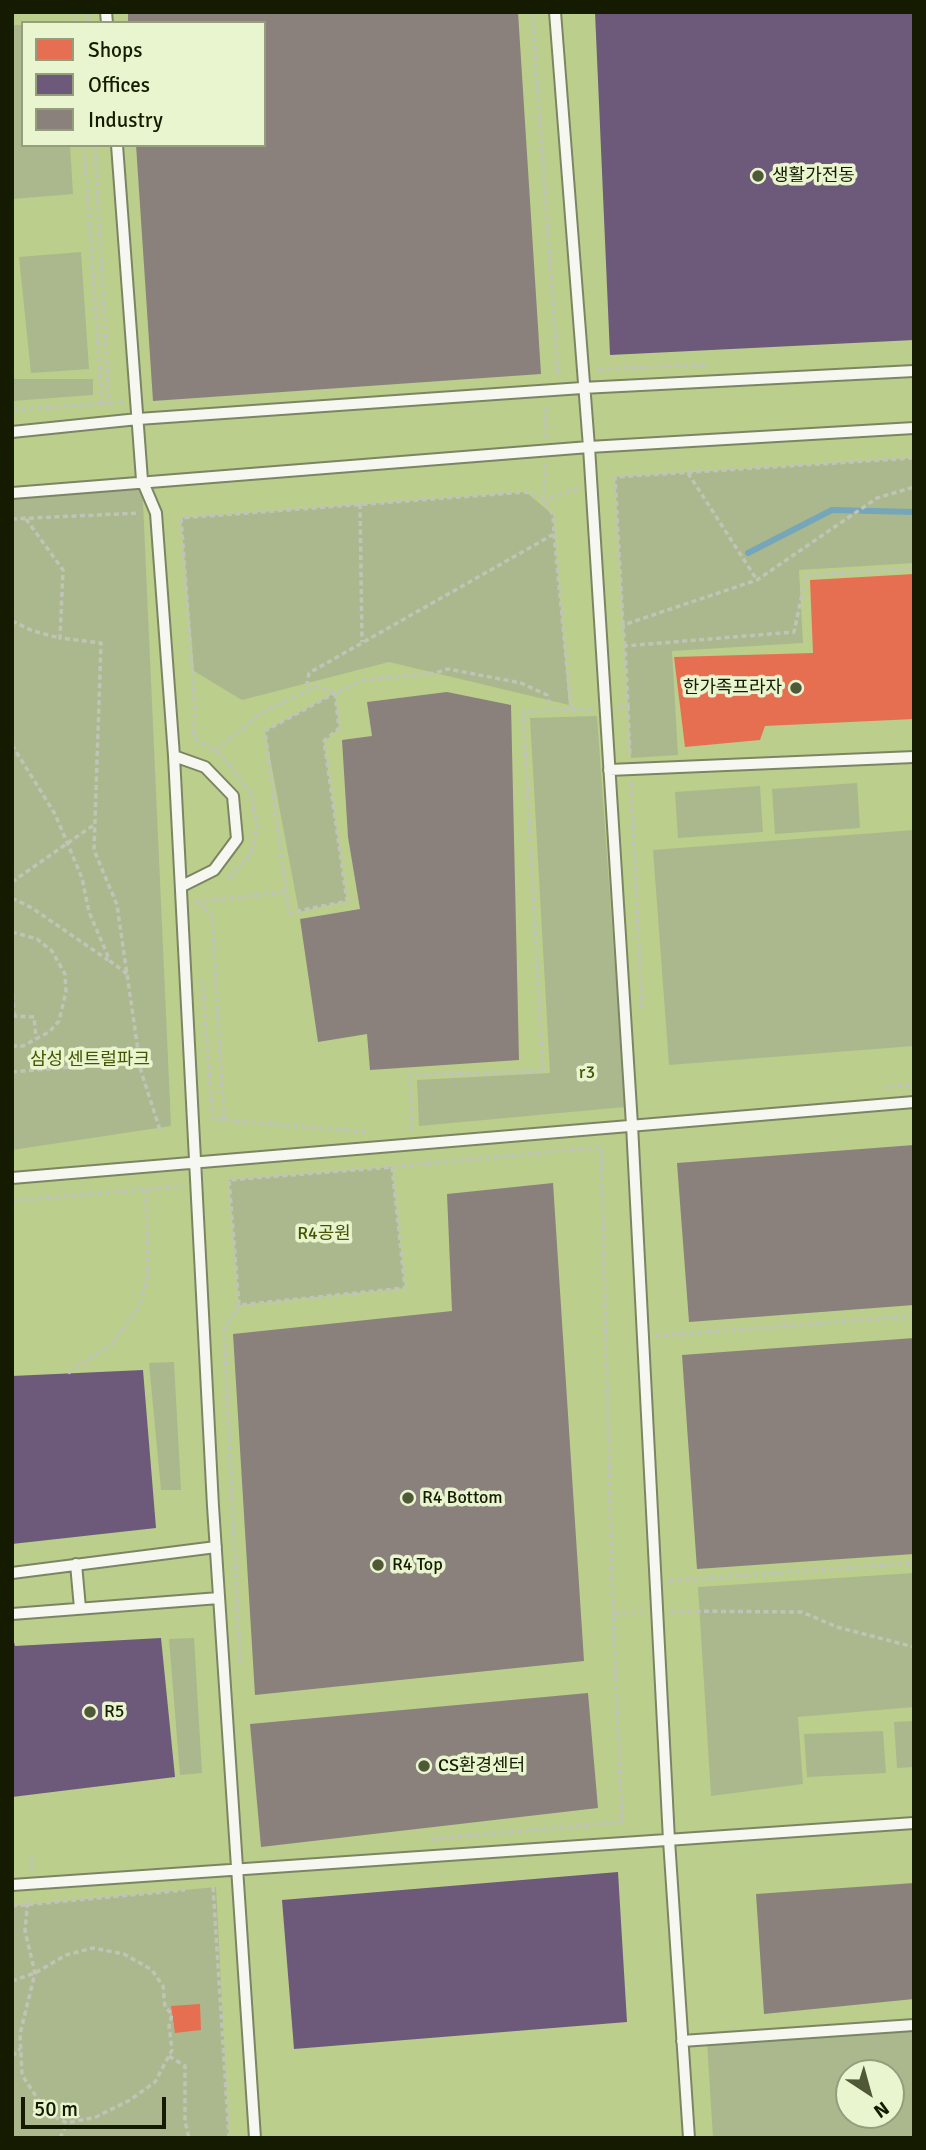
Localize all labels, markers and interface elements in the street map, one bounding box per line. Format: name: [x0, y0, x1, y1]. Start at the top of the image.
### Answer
legend: [21, 21, 266, 147]
text: Shops: [88, 37, 142, 63]
text: Offices: [88, 72, 150, 98]
text: Industry: [88, 107, 163, 133]
place label: 생활가전동: [772, 165, 855, 187]
marker: 생활가전동: [750, 168, 766, 184]
place label: 한가족프라자: [683, 677, 782, 699]
marker: 한가족프라자: [788, 680, 804, 696]
park label: 삼성 센트럴파크: [30, 1049, 150, 1071]
park label: r3: [579, 1062, 595, 1084]
park label: R4공원: [297, 1223, 351, 1245]
place label: R4 Bottom: [422, 1487, 503, 1509]
marker: R4 Bottom: [400, 1490, 416, 1506]
place label: R4 Top: [392, 1554, 443, 1576]
marker: R4 Top: [370, 1557, 386, 1573]
place label: R5: [104, 1701, 125, 1723]
marker: R5: [82, 1704, 98, 1720]
place label: CS환경센터: [438, 1755, 525, 1777]
marker: CS환경센터: [416, 1758, 432, 1774]
north arrow: [835, 2059, 905, 2129]
scale bar: [24, 2084, 170, 2128]
text: 50 m: [34, 2096, 78, 2122]
text: N: [869, 2096, 894, 2123]

